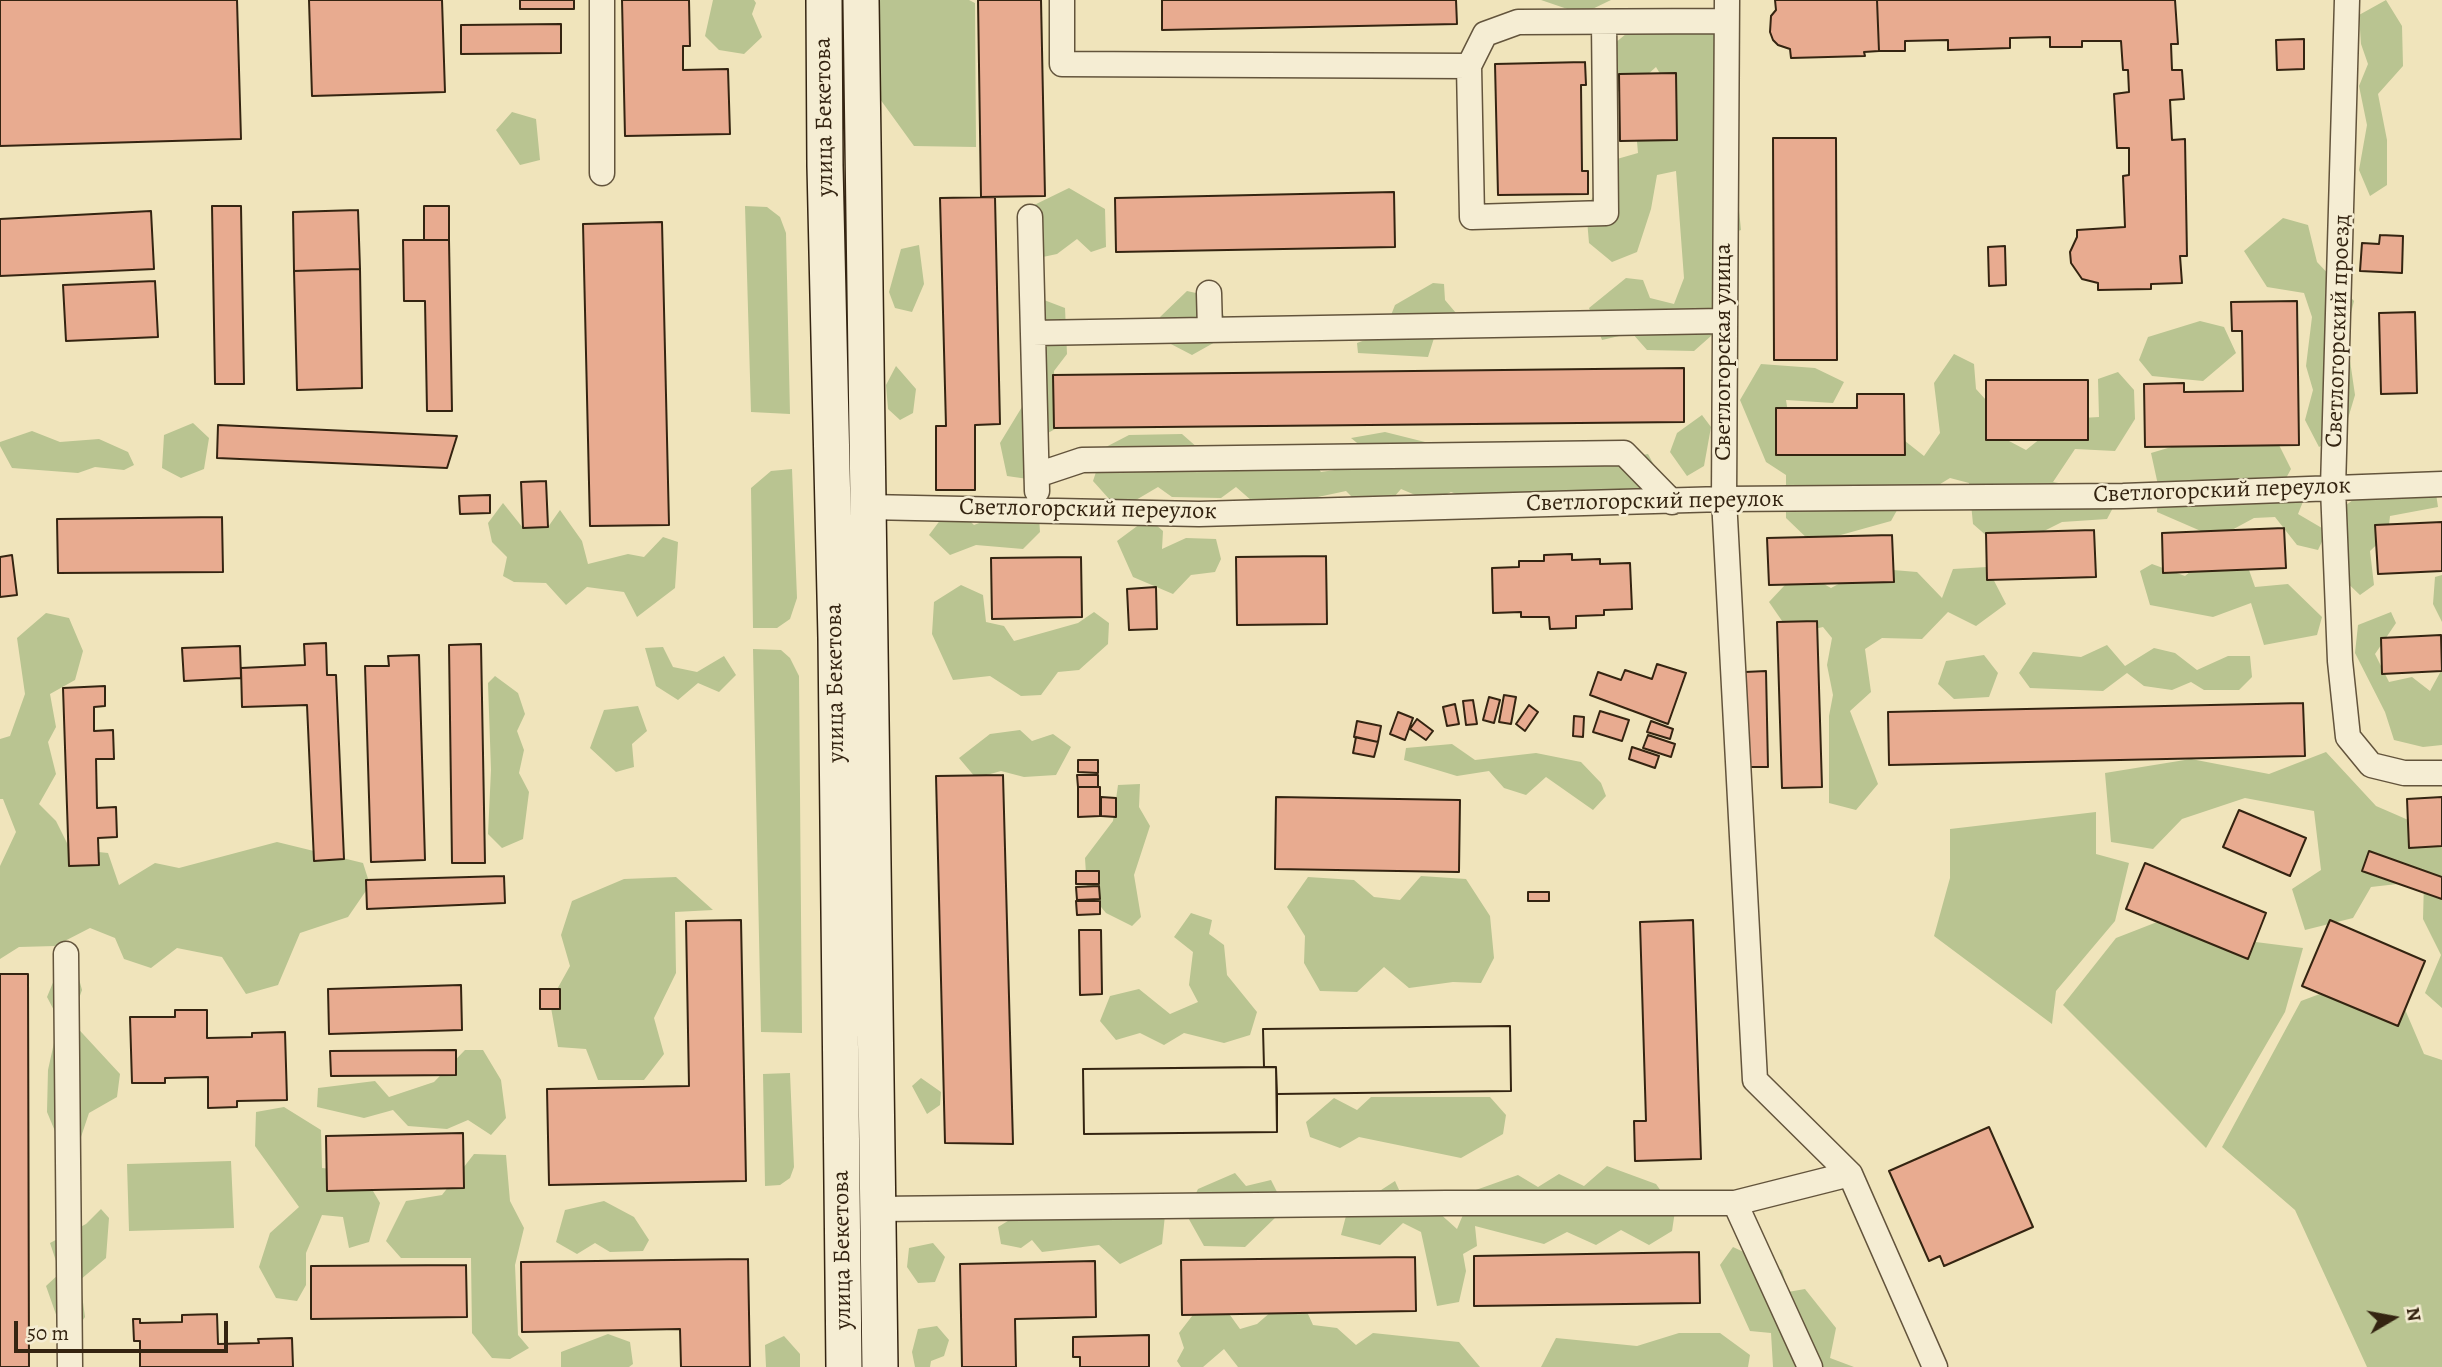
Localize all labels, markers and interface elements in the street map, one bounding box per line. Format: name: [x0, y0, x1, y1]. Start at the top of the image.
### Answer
street label: улица Бекетова: [809, 37, 841, 197]
street label: Светлогорский проезд: [2321, 214, 2357, 448]
street label: Светлогорская улица: [1710, 243, 1738, 461]
street label: Светлогорский переулок: [2093, 472, 2351, 510]
street label: Светлогорский переулок: [1526, 485, 1784, 519]
street label: Светлогорский переулок: [959, 493, 1217, 527]
street label: улица Бекетова: [820, 603, 852, 763]
street label: улица Бекетова: [827, 1170, 859, 1330]
north arrow: [2358, 1283, 2428, 1353]
text: N: [2400, 1305, 2428, 1323]
scale bar: [18, 1308, 231, 1352]
text: 50 m: [27, 1319, 69, 1347]

